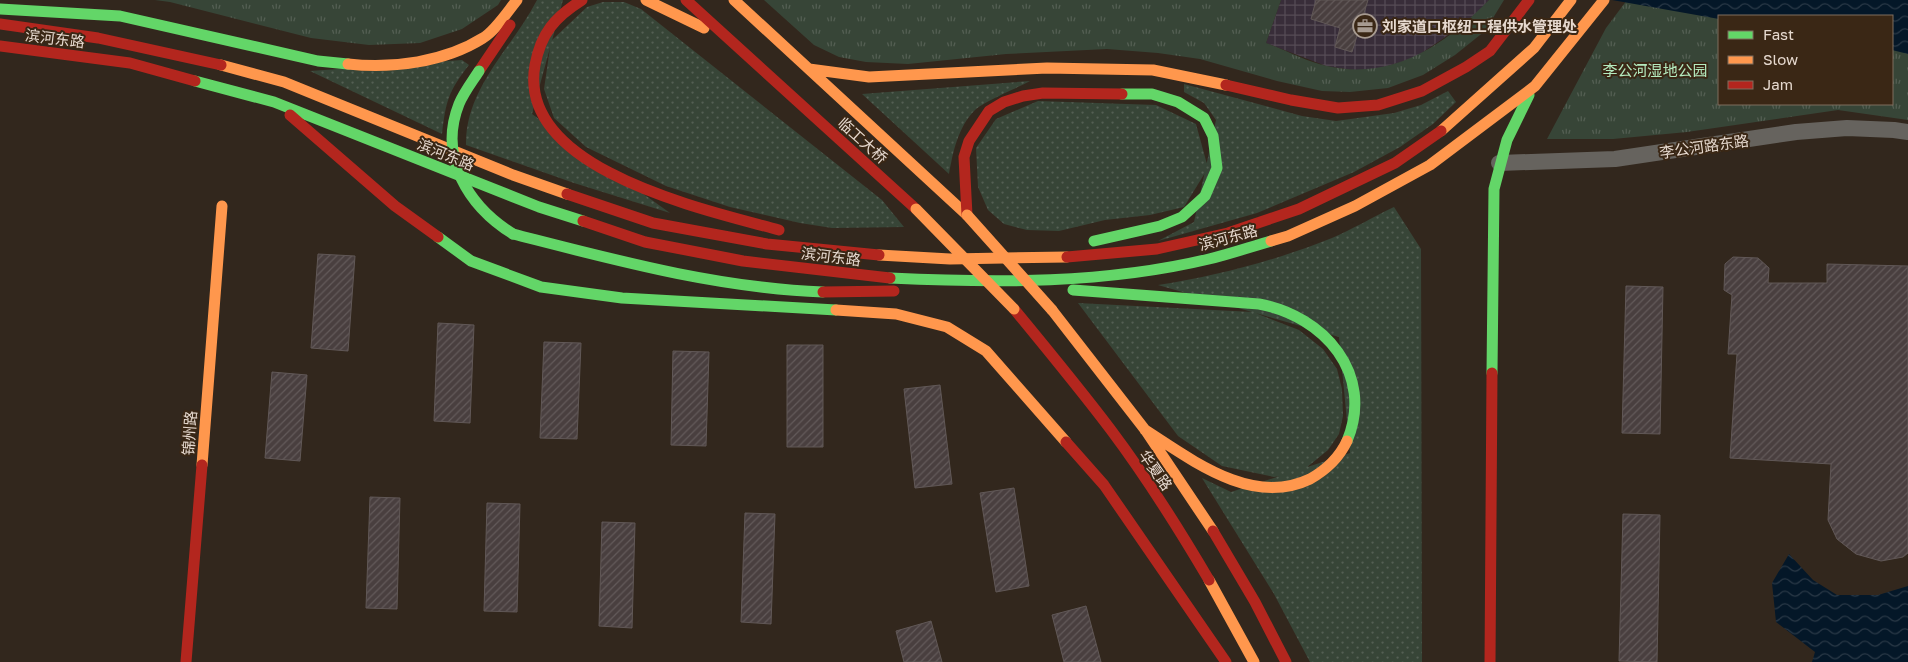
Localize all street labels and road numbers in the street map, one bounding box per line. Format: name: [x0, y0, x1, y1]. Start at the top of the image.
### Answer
street label: 滨河东路: [24, 25, 86, 51]
street label: 临工大桥: [835, 113, 891, 167]
street label: 李公河路东路: [1658, 131, 1750, 161]
street label: 滨河东路: [415, 134, 477, 174]
street label: 滨河东路: [1197, 221, 1259, 253]
street label: 滨河东路: [800, 243, 862, 269]
street label: 锦州路: [178, 410, 200, 456]
street label: 华夏路: [1136, 446, 1176, 494]

